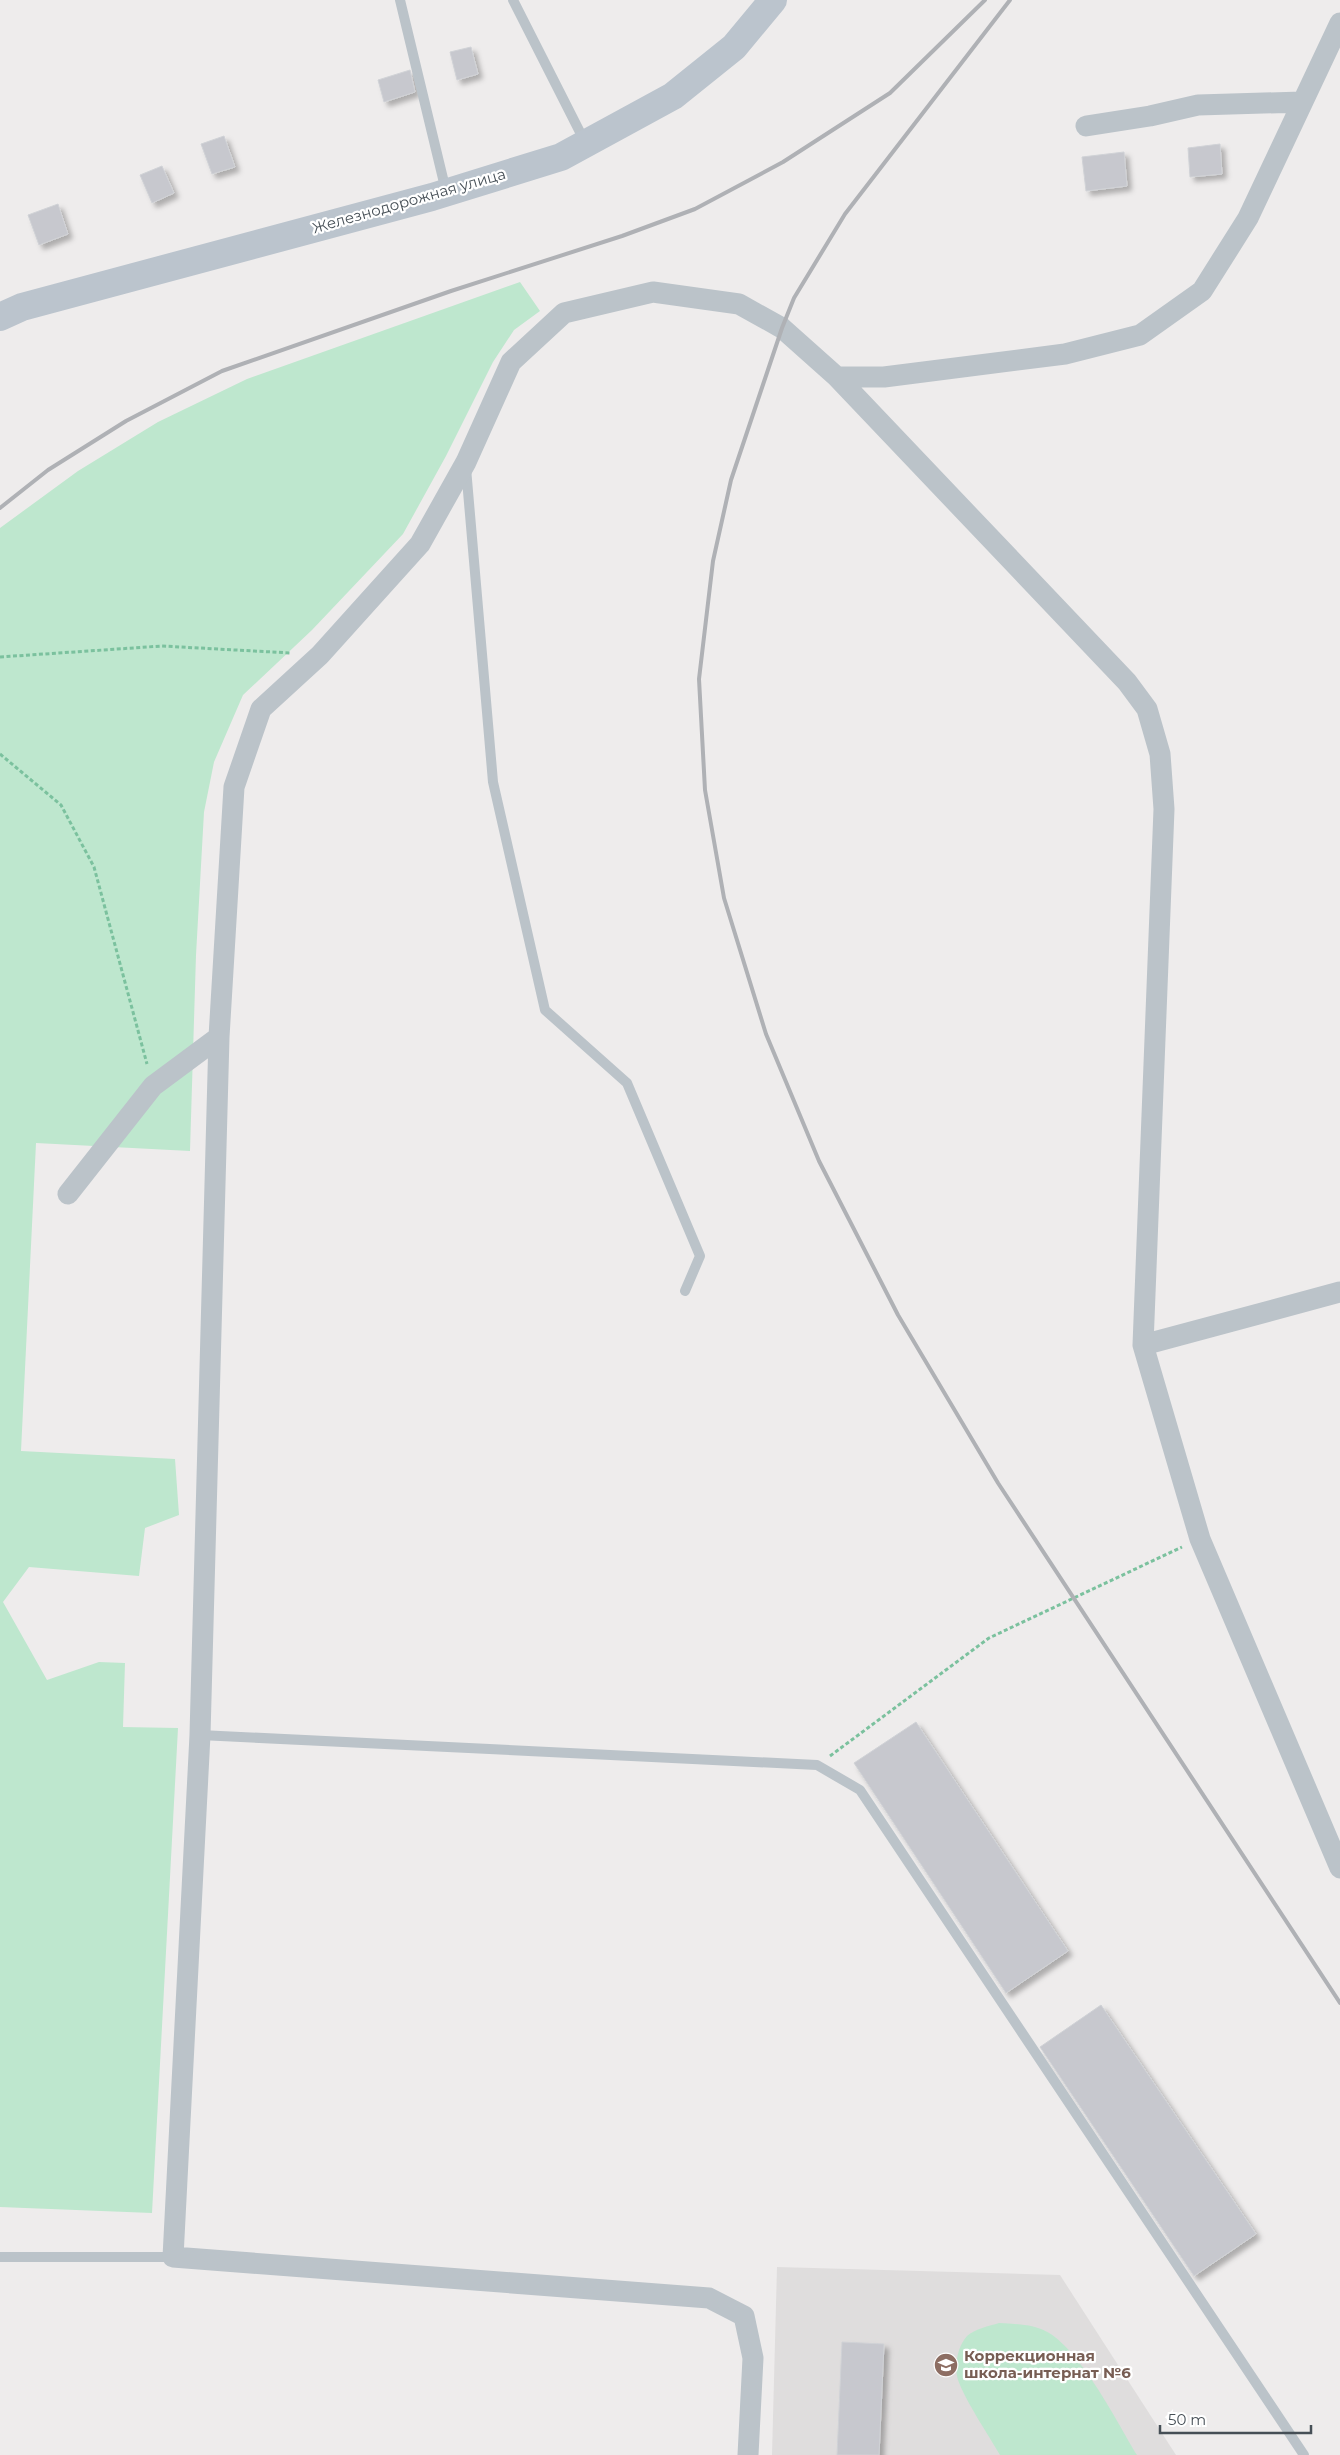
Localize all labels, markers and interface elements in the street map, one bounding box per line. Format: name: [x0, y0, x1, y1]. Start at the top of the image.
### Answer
street label: Железнодорожная улица: [310, 164, 508, 237]
place label: Коррекционная школа-интернат №6: [964, 2346, 1131, 2382]
school or university icon: Коррекционная школа-интернат №6: [933, 2352, 959, 2378]
scale bar: [1160, 2402, 1311, 2434]
text: 50 m: [1168, 2410, 1206, 2429]

